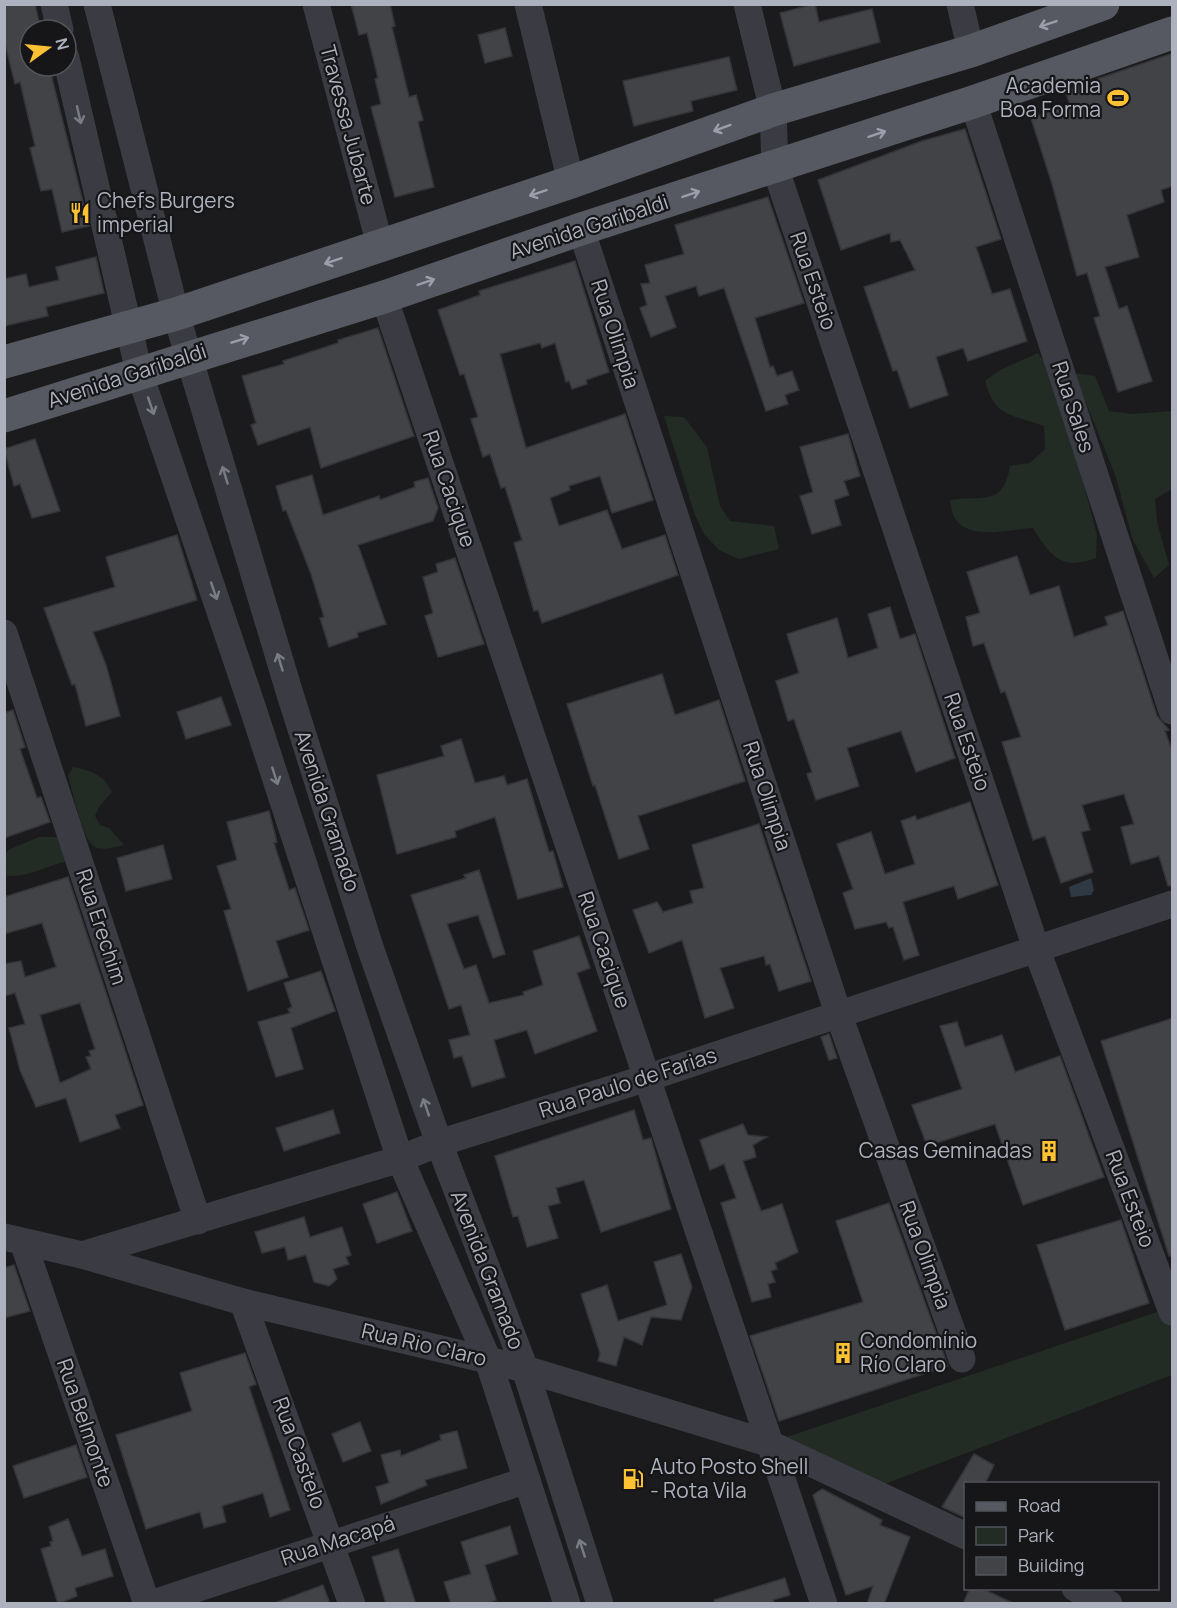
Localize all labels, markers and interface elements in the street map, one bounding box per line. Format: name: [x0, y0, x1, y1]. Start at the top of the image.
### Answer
north arrow: [18, 18, 78, 78]
one-way arrow: [1039, 20, 1058, 31]
text: N: [50, 36, 75, 53]
street label: Travessa Jubarte: [314, 42, 384, 208]
place label: Academia Boa Forma: [1000, 71, 1101, 123]
sports icon: Academia Boa Forma: [1106, 86, 1130, 110]
one-way arrow: [74, 105, 85, 124]
one-way arrow: [713, 123, 732, 134]
one-way arrow: [867, 128, 886, 139]
place label: Chefs Burgers imperial: [97, 186, 235, 238]
street label: Avenida Garibaldi: [506, 187, 672, 265]
one-way arrow: [529, 188, 548, 199]
one-way arrow: [681, 188, 700, 199]
restaurant icon: Chefs Burgers imperial: [68, 201, 92, 225]
street label: Rua Esteio: [784, 228, 844, 334]
one-way arrow: [324, 256, 343, 267]
street label: Rua Olimpia: [585, 275, 647, 392]
one-way arrow: [416, 276, 435, 287]
one-way arrow: [230, 334, 249, 345]
street label: Avenida Garibaldi: [44, 336, 210, 414]
street label: Rua Sales: [1046, 357, 1102, 456]
one-way arrow: [146, 396, 157, 415]
street label: Rua Cacique: [417, 427, 483, 551]
one-way arrow: [219, 466, 230, 485]
one-way arrow: [209, 581, 220, 600]
one-way arrow: [274, 653, 285, 672]
street label: Rua Esteio: [938, 689, 998, 795]
street label: Avenida Gramado: [289, 726, 367, 895]
street label: Rua Olimpia: [737, 737, 799, 854]
one-way arrow: [270, 766, 281, 785]
street label: Rua Erechim: [70, 865, 134, 988]
street label: Rua Cacique: [572, 888, 638, 1012]
street label: Rua Paulo de Farias: [535, 1040, 720, 1124]
one-way arrow: [420, 1098, 431, 1117]
place label: Casas Geminadas: [859, 1136, 1032, 1164]
building icon: Casas Geminadas: [1037, 1139, 1061, 1163]
street label: Rua Esteio: [1100, 1146, 1162, 1251]
street label: Avenida Gramado: [445, 1186, 531, 1353]
street label: Rua Olimpia: [893, 1197, 958, 1313]
street label: Rua Rio Claro: [359, 1316, 490, 1372]
place label: Condomínio Río Claro: [860, 1326, 977, 1378]
building icon: Condomínio Río Claro: [831, 1341, 855, 1365]
street label: Rua Belmonte: [51, 1355, 121, 1491]
street label: Rua Castelo: [267, 1393, 333, 1512]
place label: Auto Posto Shell - Rota Vila: [650, 1452, 808, 1504]
fuel station icon: Auto Posto Shell - Rota Vila: [621, 1467, 645, 1491]
legend: [964, 1482, 1159, 1590]
text: Road: [1018, 1493, 1061, 1517]
street label: Rua Macapá: [277, 1508, 398, 1572]
text: Park: [1018, 1523, 1055, 1547]
one-way arrow: [576, 1539, 587, 1558]
text: Building: [1018, 1553, 1084, 1577]

